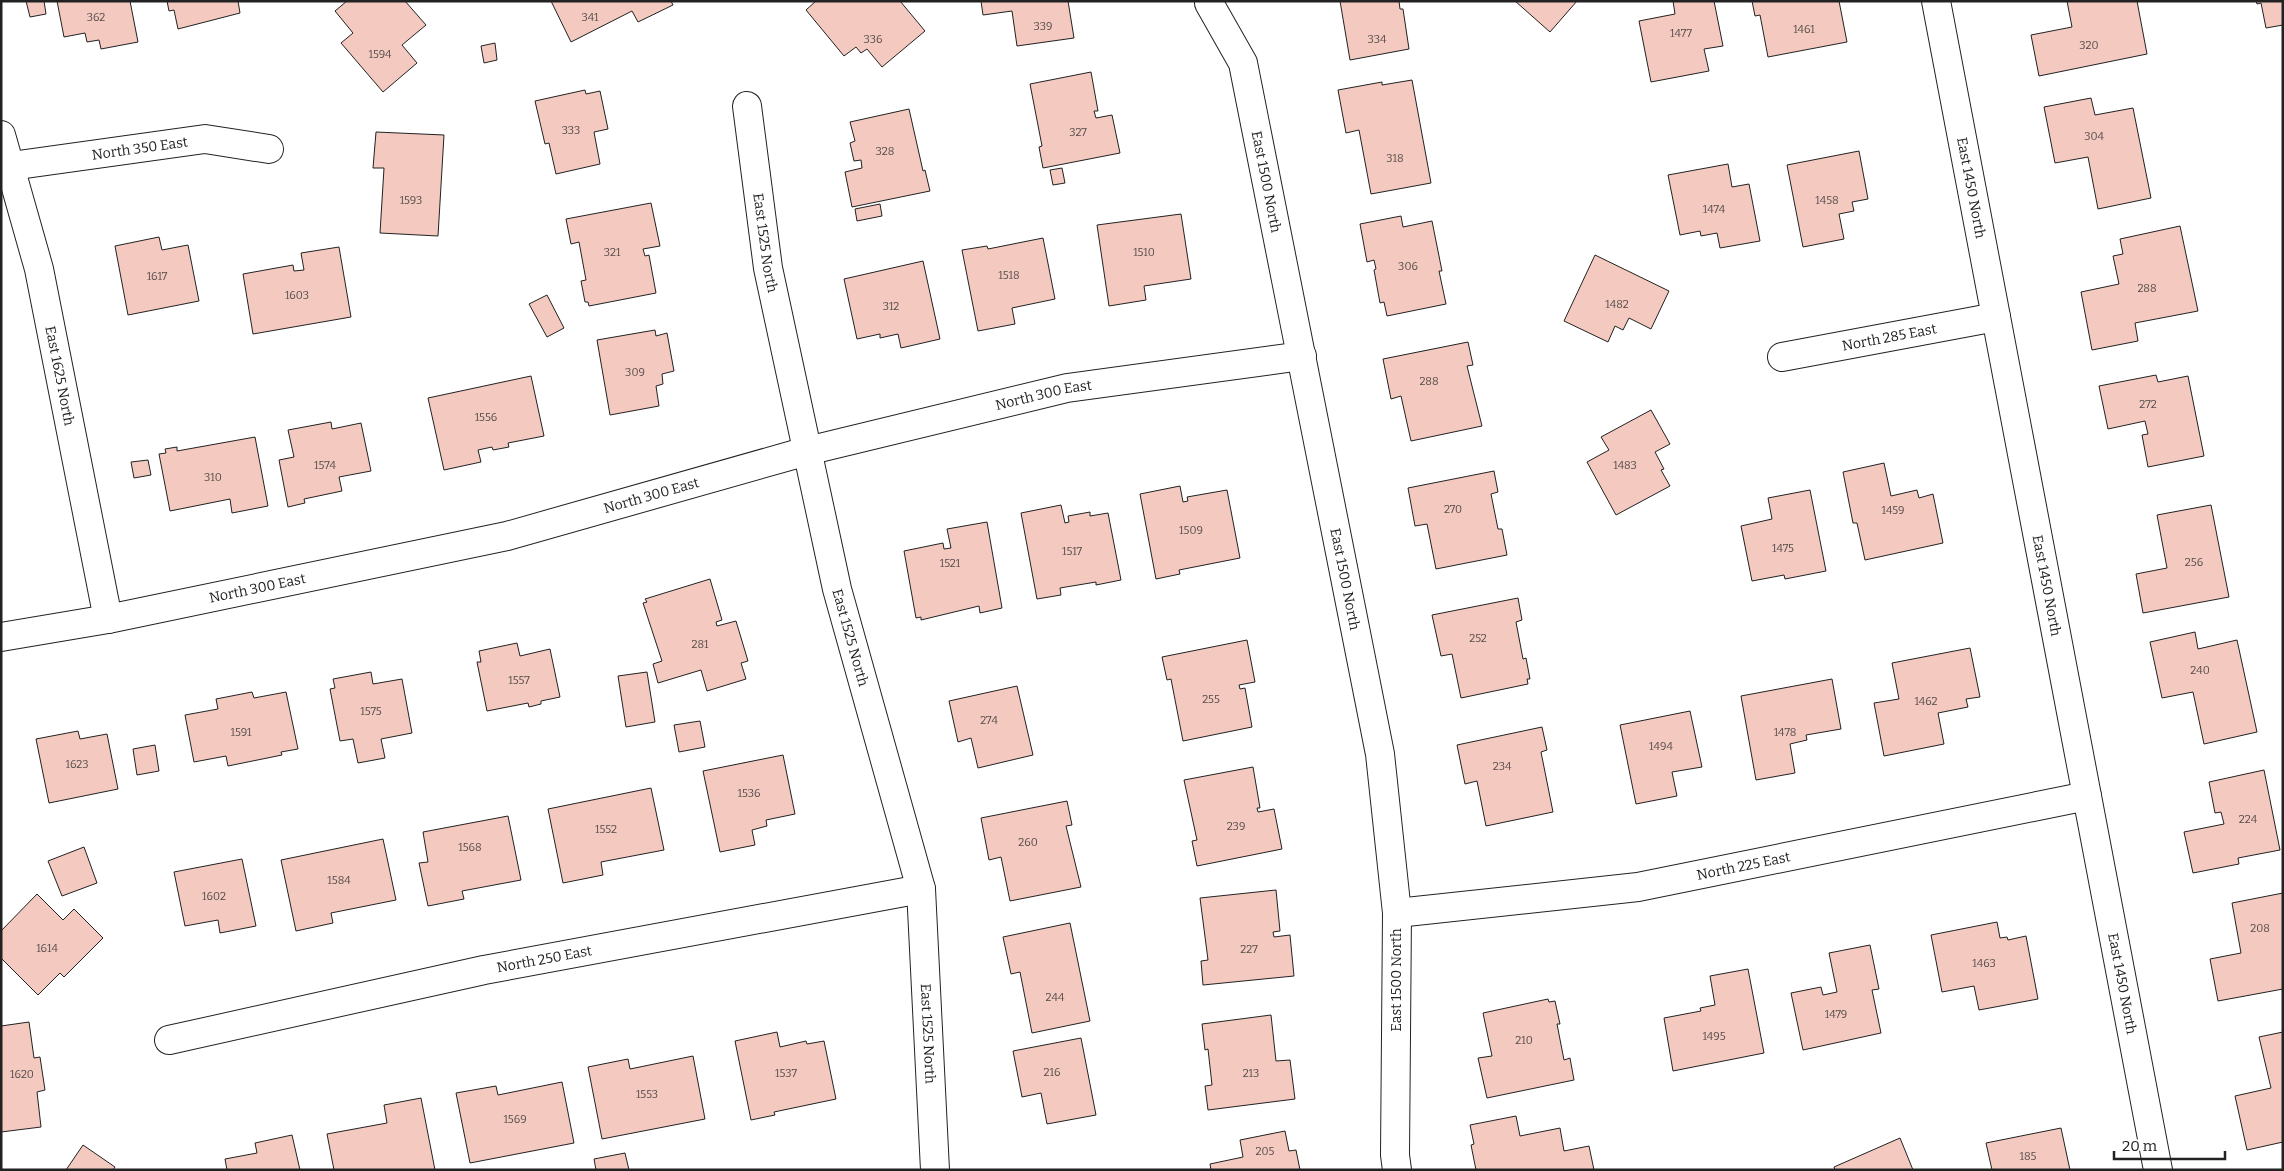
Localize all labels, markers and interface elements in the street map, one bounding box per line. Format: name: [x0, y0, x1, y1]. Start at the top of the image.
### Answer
house number: 362: [87, 11, 105, 24]
house number: 341: [581, 11, 599, 24]
house number: 339: [1034, 20, 1052, 33]
house number: 1461: [1793, 23, 1815, 36]
house number: 1477: [1670, 27, 1692, 40]
house number: 336: [864, 33, 882, 46]
house number: 334: [1368, 33, 1387, 46]
house number: 320: [2079, 39, 2099, 52]
house number: 1594: [368, 48, 392, 61]
house number: 333: [562, 124, 580, 137]
house number: 327: [1069, 126, 1087, 139]
street label: East 1500 North: [1248, 129, 1284, 234]
house number: 304: [2084, 130, 2104, 143]
street label: North 350 East: [91, 133, 189, 164]
street label: East 1450 North: [1953, 136, 1989, 240]
house number: 328: [876, 145, 894, 158]
house number: 318: [1386, 152, 1404, 165]
street label: East 1525 North: [749, 192, 781, 294]
house number: 1593: [400, 194, 422, 207]
house number: 1458: [1815, 194, 1839, 207]
house number: 1474: [1703, 203, 1726, 216]
house number: 321: [604, 246, 621, 259]
house number: 1510: [1133, 246, 1155, 259]
house number: 306: [1398, 260, 1418, 273]
house number: 1518: [998, 269, 1020, 282]
house number: 1617: [147, 270, 168, 283]
house number: 288: [2137, 282, 2157, 295]
house number: 1603: [285, 289, 309, 302]
house number: 1482: [1605, 298, 1629, 311]
house number: 312: [883, 300, 899, 313]
street label: North 285 East: [1841, 320, 1938, 355]
street label: East 1625 North: [41, 324, 78, 427]
house number: 309: [625, 366, 645, 379]
house number: 288: [1419, 375, 1439, 388]
street label: North 300 East: [994, 377, 1093, 414]
house number: 272: [2139, 398, 2157, 411]
house number: 1556: [475, 411, 497, 424]
house number: 1574: [314, 459, 337, 472]
house number: 1483: [1613, 459, 1637, 472]
house number: 310: [204, 471, 222, 484]
street label: North 300 East: [602, 474, 701, 517]
house number: 270: [1444, 503, 1462, 516]
house number: 1459: [1881, 504, 1905, 517]
house number: 1509: [1179, 524, 1203, 537]
street label: East 1500 North: [1326, 527, 1363, 632]
street label: East 1450 North: [2029, 534, 2064, 638]
house number: 1475: [1772, 542, 1794, 555]
house number: 1517: [1062, 545, 1083, 558]
house number: 256: [2185, 556, 2203, 569]
house number: 1521: [940, 557, 961, 570]
street label: North 300 East: [208, 570, 307, 607]
street label: East 1525 North: [828, 587, 872, 688]
house number: 252: [1469, 632, 1487, 645]
house number: 281: [691, 638, 709, 651]
house number: 240: [2190, 664, 2210, 677]
house number: 1557: [508, 674, 530, 687]
house number: 255: [1202, 693, 1220, 706]
house number: 1462: [1914, 695, 1938, 708]
house number: 1575: [360, 705, 382, 718]
house number: 274: [980, 714, 998, 727]
house number: 1591: [230, 726, 252, 739]
house number: 1478: [1774, 726, 1796, 739]
house number: 1494: [1649, 740, 1673, 753]
house number: 1623: [65, 758, 89, 771]
house number: 234: [1493, 760, 1512, 773]
house number: 1536: [738, 787, 760, 800]
house number: 224: [2239, 813, 2258, 826]
house number: 239: [1227, 820, 1245, 833]
house number: 1552: [595, 823, 617, 836]
house number: 260: [1018, 836, 1038, 849]
house number: 1568: [458, 841, 482, 854]
street label: North 225 East: [1695, 848, 1792, 884]
house number: 1584: [327, 874, 351, 887]
house number: 1602: [202, 890, 226, 903]
house number: 208: [2250, 922, 2270, 935]
street label: East 1500 North: [1388, 928, 1405, 1032]
street label: East 1450 North: [2104, 932, 2140, 1036]
house number: 1614: [36, 942, 58, 955]
street label: North 250 East: [495, 942, 593, 976]
house number: 227: [1240, 943, 1258, 956]
house number: 1463: [1972, 957, 1996, 970]
street label: East 1525 North: [917, 983, 939, 1084]
house number: 244: [1046, 991, 1065, 1004]
house number: 1479: [1825, 1008, 1847, 1021]
house number: 1495: [1702, 1030, 1726, 1043]
house number: 210: [1515, 1034, 1533, 1047]
house number: 216: [1044, 1066, 1060, 1079]
house number: 1537: [775, 1067, 797, 1080]
house number: 213: [1243, 1067, 1259, 1080]
house number: 1620: [10, 1068, 34, 1081]
house number: 1553: [636, 1088, 658, 1101]
house number: 1569: [503, 1113, 527, 1126]
scale bar: [2114, 1128, 2225, 1160]
text: 20 m: [2122, 1137, 2158, 1155]
house number: 205: [1256, 1145, 1275, 1158]
house number: 185: [2020, 1150, 2037, 1163]

